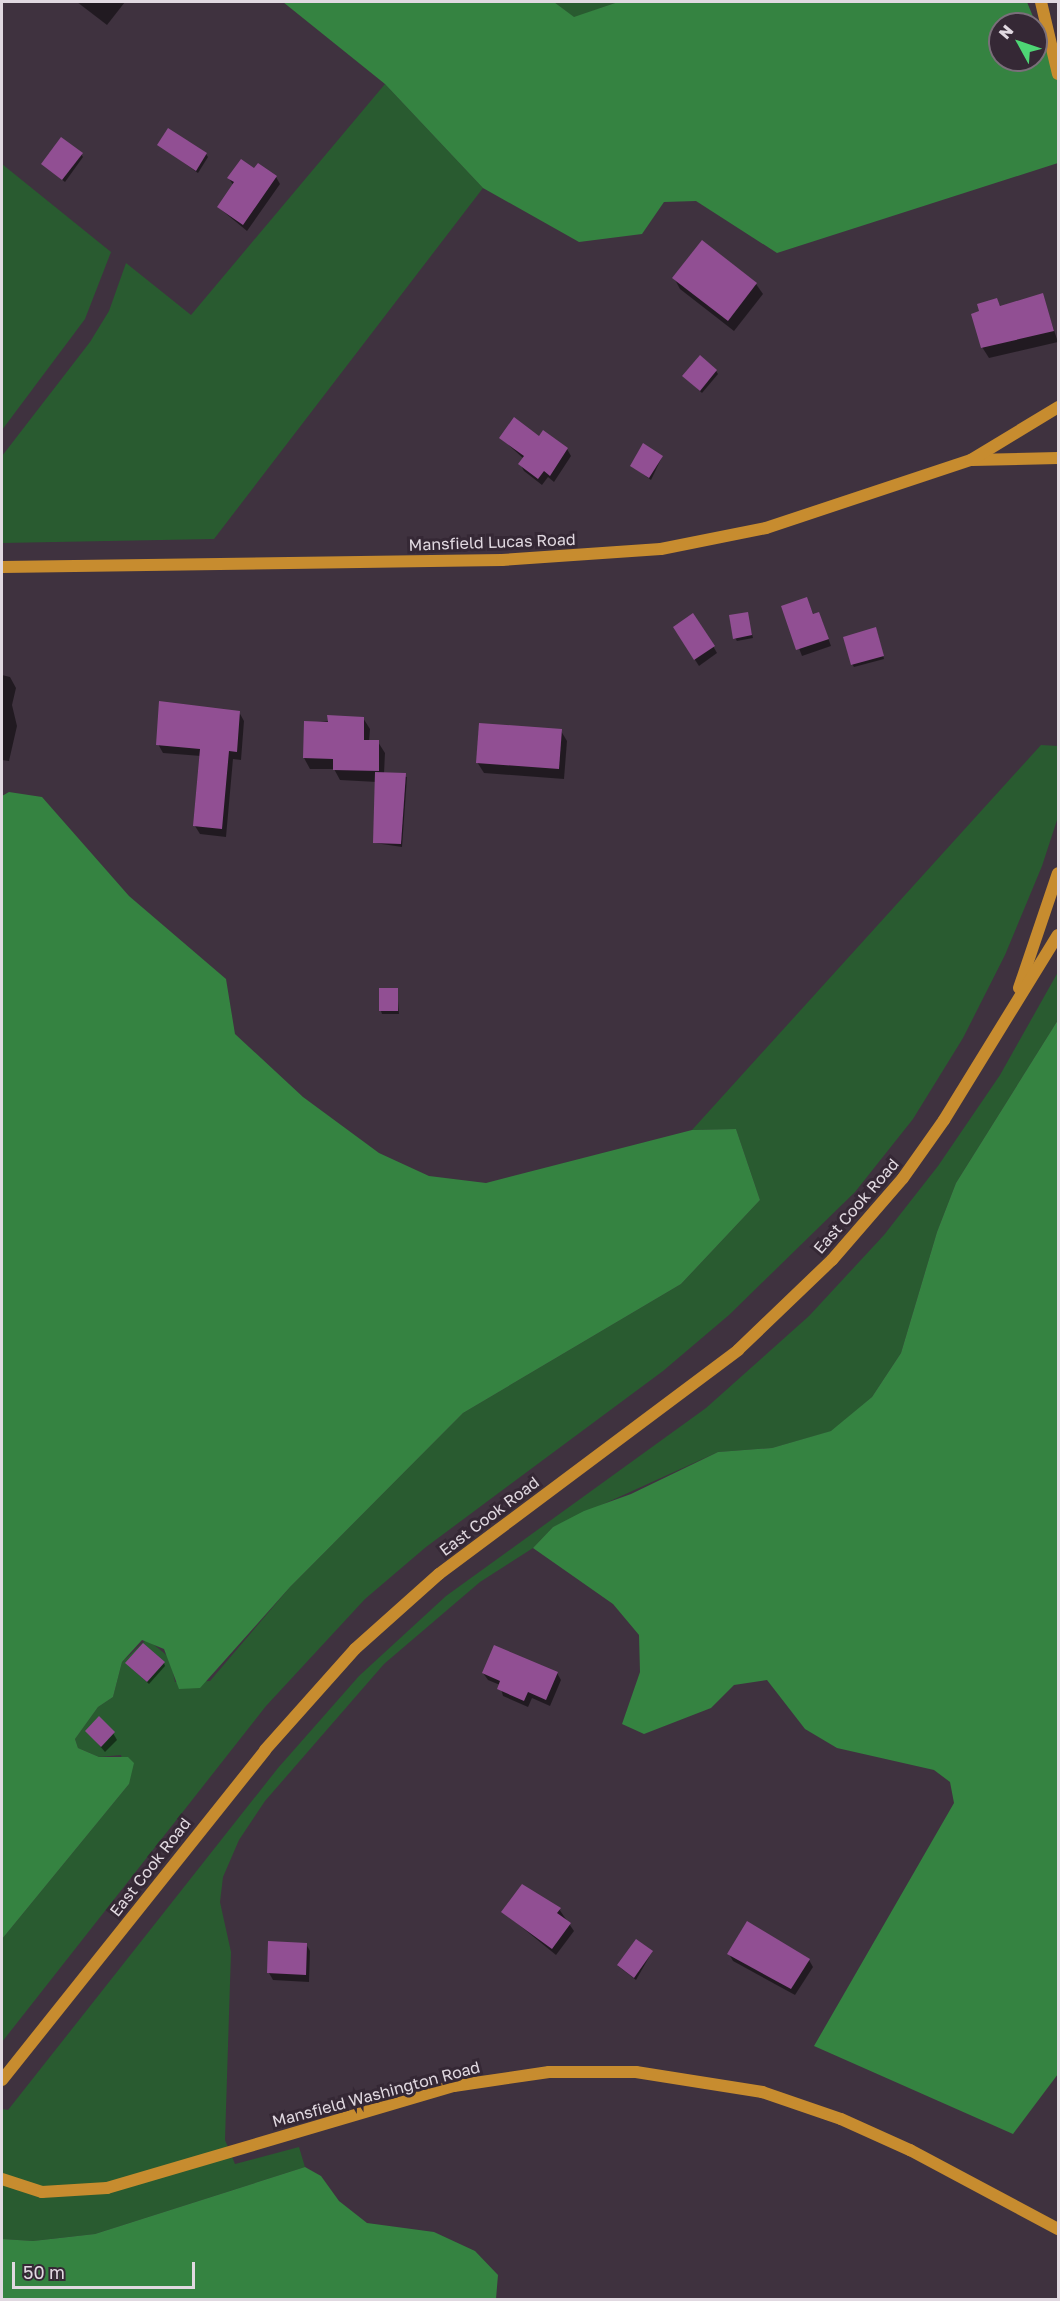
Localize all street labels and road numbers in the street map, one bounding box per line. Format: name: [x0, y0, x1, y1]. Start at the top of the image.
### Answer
street label: Mansfield Lucas Road: [408, 529, 576, 555]
street label: East Cook Road: [809, 1154, 903, 1258]
street label: East Cook Road: [435, 1472, 543, 1560]
street label: East Cook Road: [106, 1814, 194, 1920]
street label: Mansfield Washington Road: [270, 2057, 482, 2131]

